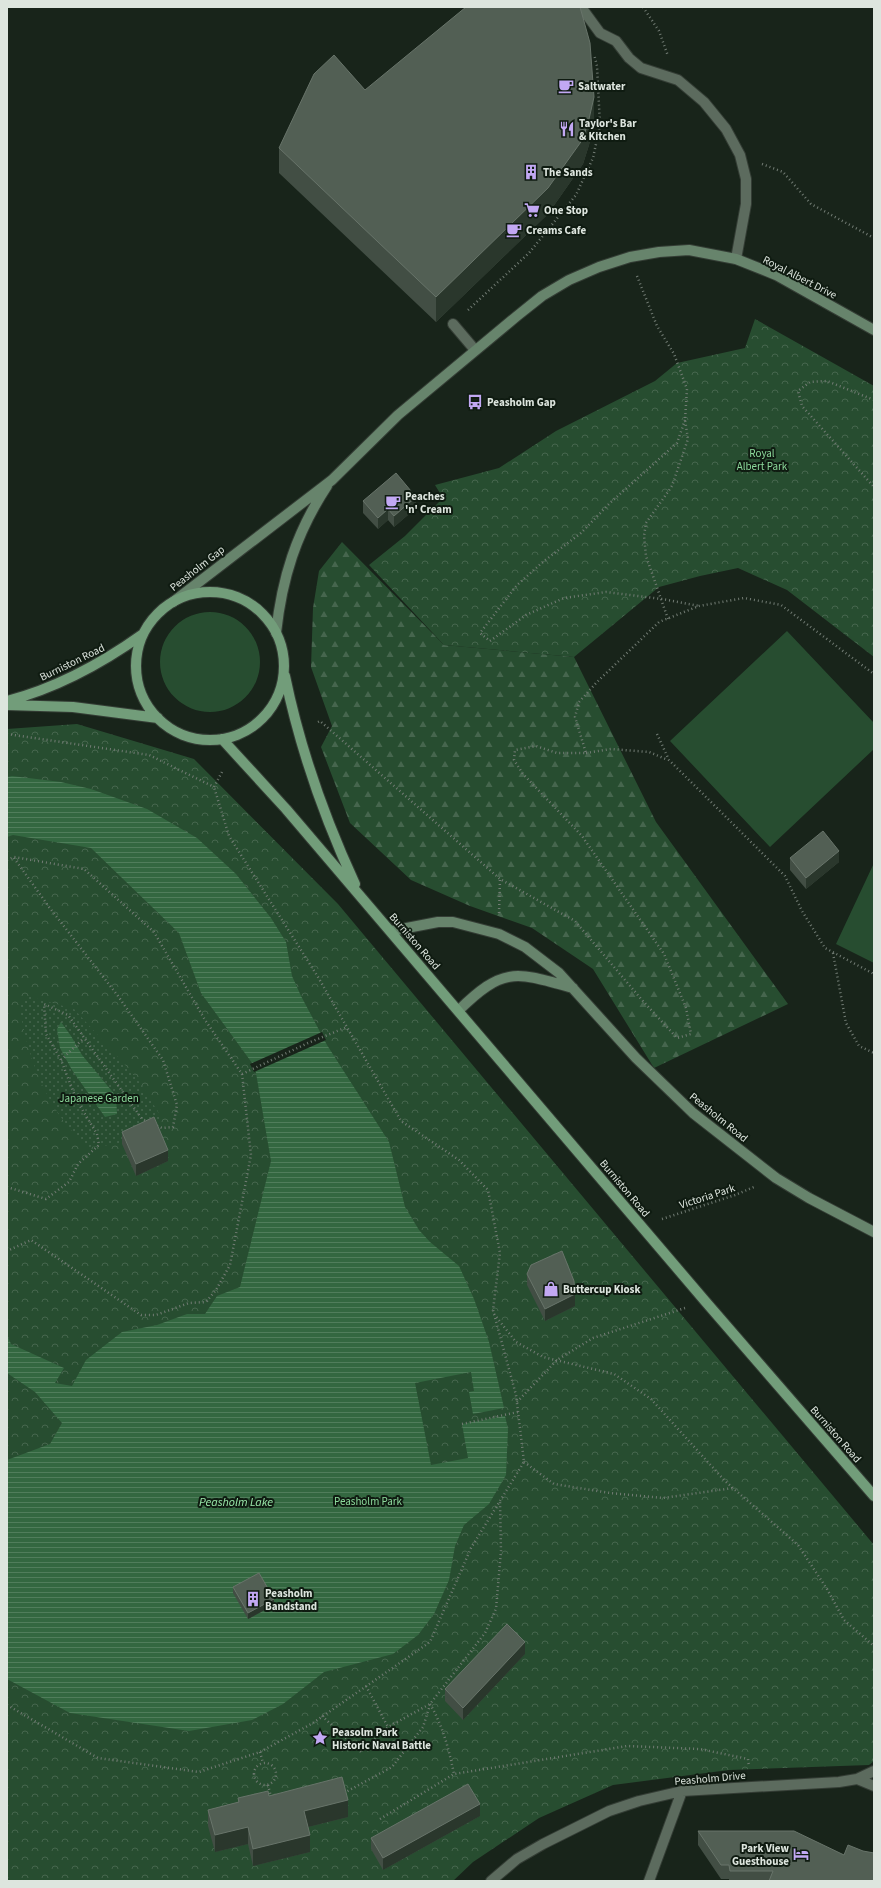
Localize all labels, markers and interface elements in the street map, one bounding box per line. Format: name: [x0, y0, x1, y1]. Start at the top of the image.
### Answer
cafe icon: Saltwater: [557, 77, 575, 95]
place label: Saltwater: [578, 79, 626, 94]
place label: Taylor's Bar & Kitchen: [579, 116, 637, 144]
restaurant icon: Taylor's Bar & Kitchen: [558, 120, 576, 138]
building icon: The Sands: [522, 163, 540, 181]
place label: The Sands: [543, 165, 593, 180]
supermarket icon: One Stop: [523, 201, 541, 219]
place label: One Stop: [544, 203, 588, 218]
cafe icon: Creams Cafe: [505, 221, 523, 239]
place label: Creams Cafe: [526, 223, 586, 238]
street label: Royal Albert Drive: [760, 252, 840, 303]
bus stop icon: Peasholm Gap: [466, 393, 484, 411]
place label: Peasholm Gap: [487, 395, 556, 410]
park label: Royal Albert Park: [737, 446, 788, 474]
place label: Peaches 'n' Cream: [405, 489, 452, 517]
cafe icon: Peaches 'n' Cream: [384, 493, 402, 511]
street label: Peasholm Gap: [167, 542, 228, 595]
street label: Burniston Road: [37, 640, 107, 685]
street label: Burniston Road: [386, 910, 443, 973]
street label: Peasholm Road: [686, 1089, 751, 1146]
park label: Japanese Garden: [59, 1091, 139, 1106]
street label: Burniston Road: [596, 1156, 653, 1220]
street label: Victoria Park: [677, 1180, 737, 1213]
shop icon: Buttercup Kiosk: [542, 1280, 560, 1298]
place label: Buttercup Kiosk: [563, 1282, 641, 1297]
street label: Burniston Road: [807, 1403, 864, 1466]
water label: Peasholm Lake: [199, 1494, 273, 1511]
park label: Peasholm Park: [334, 1494, 403, 1509]
place label: Peasholm Bandstand: [265, 1586, 317, 1614]
building icon: Peasholm Bandstand: [244, 1590, 262, 1608]
place label: Peasolm Park Historic Naval Battle: [332, 1725, 431, 1753]
place icon: Peasolm Park Historic Naval Battle: [311, 1729, 329, 1747]
street label: Peasholm Drive: [674, 1768, 747, 1789]
place label: Park View Guesthouse: [732, 1841, 789, 1869]
hotel icon: Park View Guesthouse: [792, 1845, 810, 1863]

